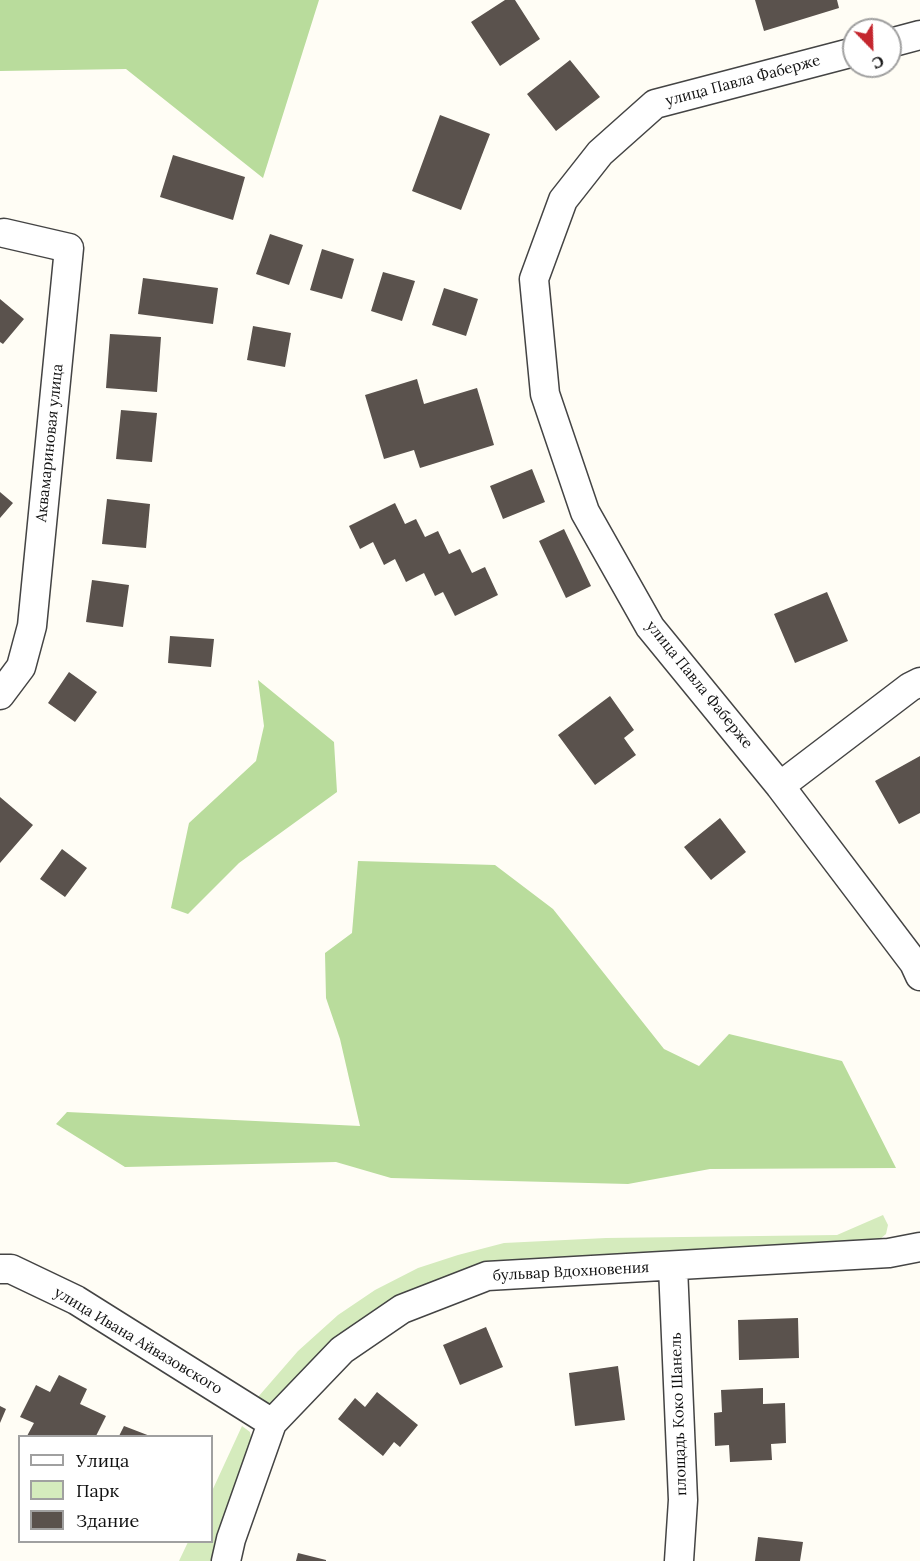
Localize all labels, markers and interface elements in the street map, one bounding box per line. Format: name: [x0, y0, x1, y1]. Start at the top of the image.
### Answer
north arrow: [842, 18, 902, 78]
text: С: [869, 51, 887, 74]
street label: улица Павла Фаберже: [664, 52, 822, 110]
street label: Аквамариновая улица: [33, 363, 67, 523]
street label: улица Павла Фаберже: [642, 617, 756, 753]
street label: бульвар Вдохновения: [492, 1259, 650, 1285]
street label: улица Ивана Айвазовского: [51, 1284, 225, 1398]
street label: площадь Коко Шанель: [667, 1332, 691, 1496]
legend: [18, 1435, 213, 1543]
text: Улица: [76, 1449, 129, 1472]
text: Парк: [76, 1479, 119, 1502]
text: Здание: [76, 1509, 139, 1532]

